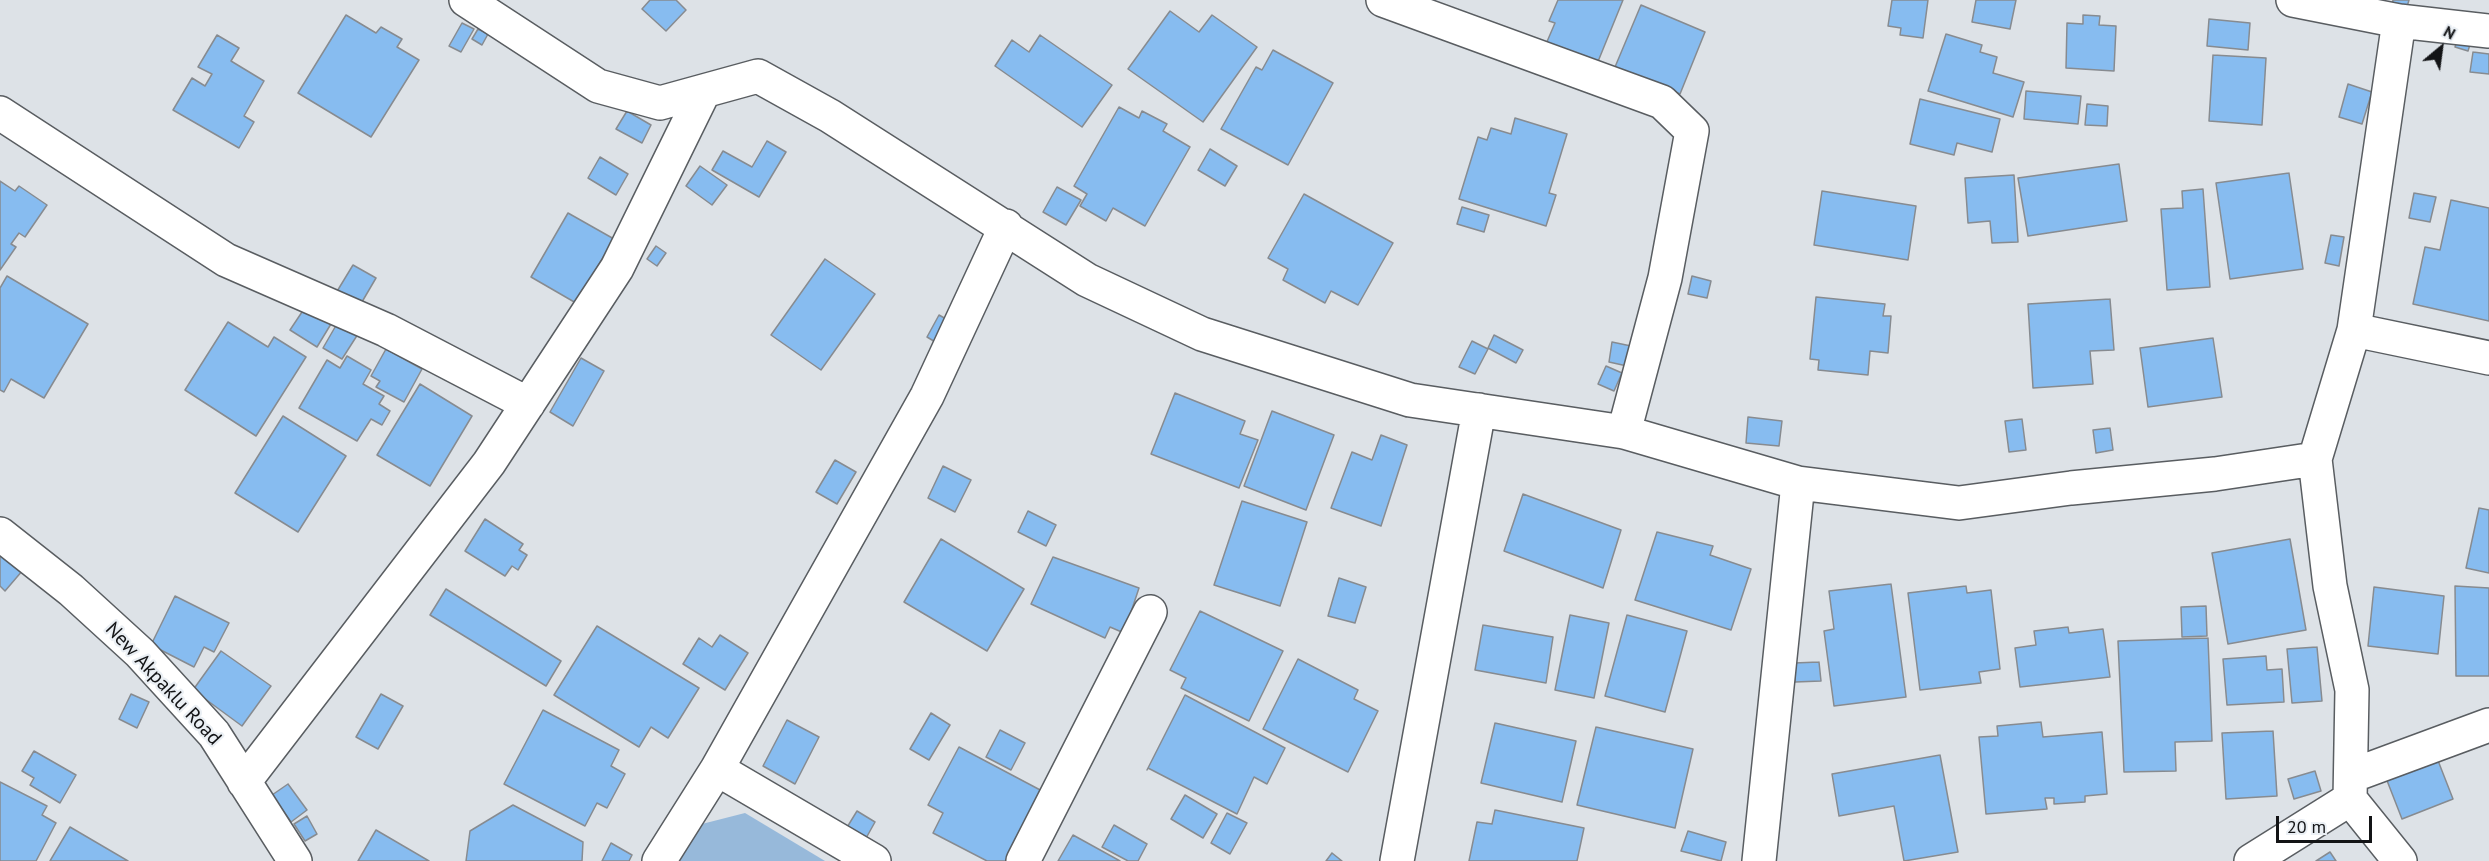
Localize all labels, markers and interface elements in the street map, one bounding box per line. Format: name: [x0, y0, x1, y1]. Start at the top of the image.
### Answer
north arrow: [2411, 18, 2471, 78]
text: N: [2440, 21, 2459, 44]
street label: New Akpaklu Road: [100, 618, 226, 750]
scale bar: [2279, 804, 2375, 842]
text: 20 m: [2287, 815, 2326, 838]

